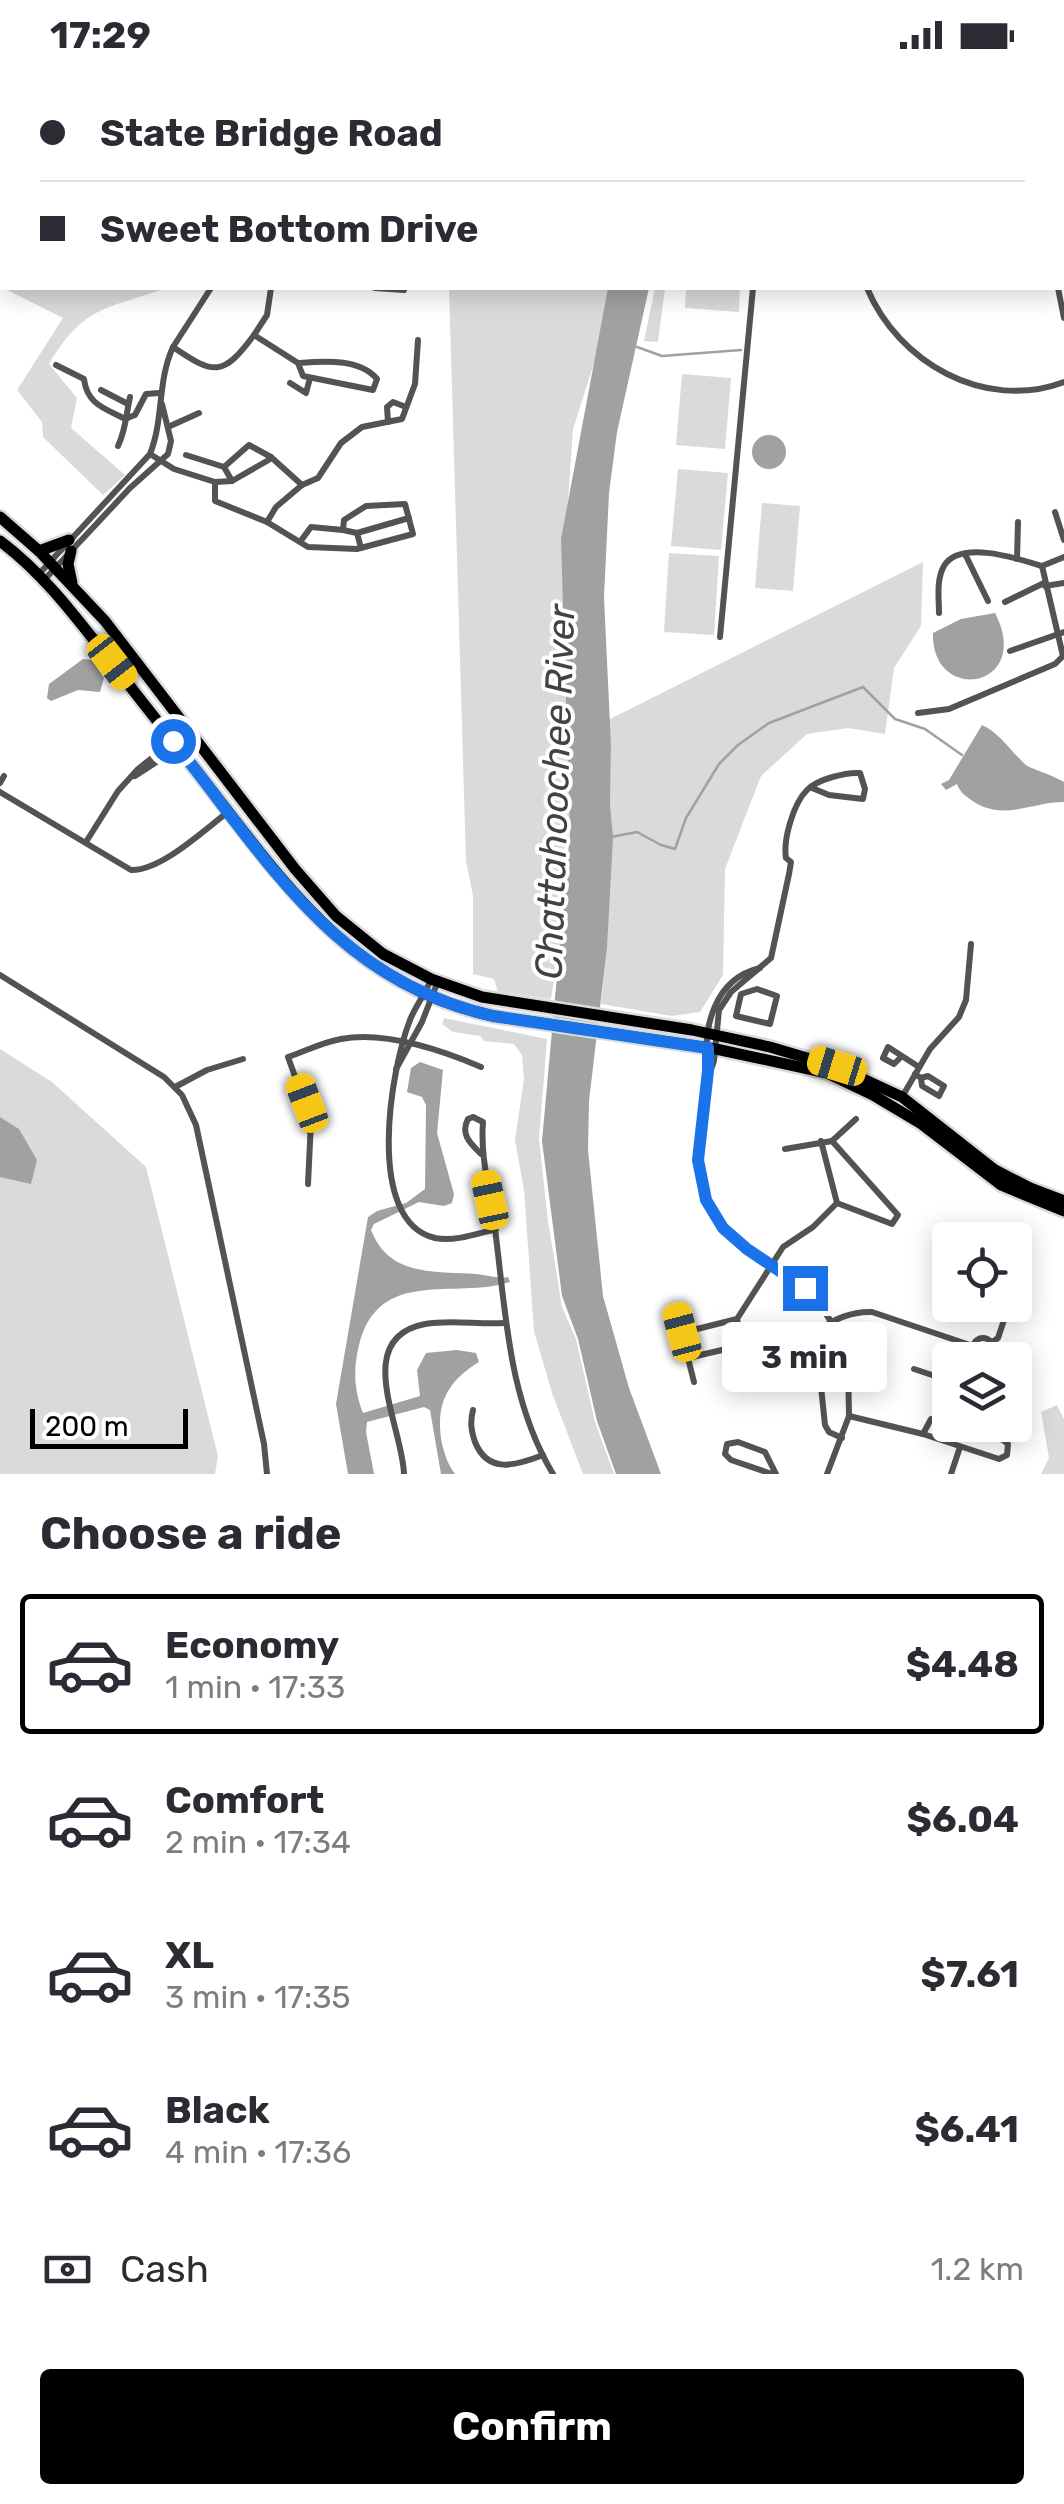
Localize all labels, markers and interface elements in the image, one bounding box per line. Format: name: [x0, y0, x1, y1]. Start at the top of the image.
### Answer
text: 17:29: [50, 12, 151, 58]
text: State Bridge Road: [100, 110, 443, 156]
text: Sweet Bottom Drive: [100, 206, 479, 252]
water label: Chattahoochee River: [525, 602, 585, 980]
car: [82, 629, 142, 695]
route start: [151, 719, 196, 764]
car: [804, 1043, 870, 1089]
car: [282, 1070, 332, 1136]
car: [469, 1168, 511, 1232]
map controls: [932, 1222, 1032, 1442]
button: locate: [932, 1222, 1032, 1322]
route end: [783, 1266, 828, 1311]
car: [660, 1299, 704, 1365]
callout: 3 min: [722, 1323, 888, 1393]
text: 3 min: [761, 1338, 848, 1376]
button: layers: [932, 1342, 1032, 1442]
scale bar: [30, 1404, 188, 1448]
text: 200 m: [45, 1410, 129, 1443]
text: Choose a ride: [40, 1507, 342, 1560]
icon: car: [45, 1619, 135, 1709]
text: Economy: [165, 1622, 339, 1668]
text: $4.48: [906, 1641, 1019, 1687]
text: 1 min · 17:33: [165, 1668, 345, 1706]
icon: car: [45, 1774, 135, 1864]
text: Comfort: [165, 1777, 324, 1823]
text: $6.04: [907, 1796, 1019, 1842]
text: 2 min · 17:34: [165, 1823, 351, 1861]
icon: car: [45, 1929, 135, 2019]
text: XL: [165, 1932, 214, 1978]
text: $7.61: [921, 1951, 1019, 1997]
text: 3 min · 17:35: [165, 1978, 350, 2016]
icon: car: [45, 2084, 135, 2174]
text: Black: [165, 2087, 270, 2133]
text: $6.41: [914, 2106, 1019, 2152]
text: 4 min · 17:36: [165, 2133, 351, 2171]
icon: cash: [40, 2242, 95, 2297]
text: Cash: [120, 2246, 209, 2292]
text: 1.2 km: [931, 2250, 1024, 2288]
button: Confirm: [40, 2369, 1024, 2484]

